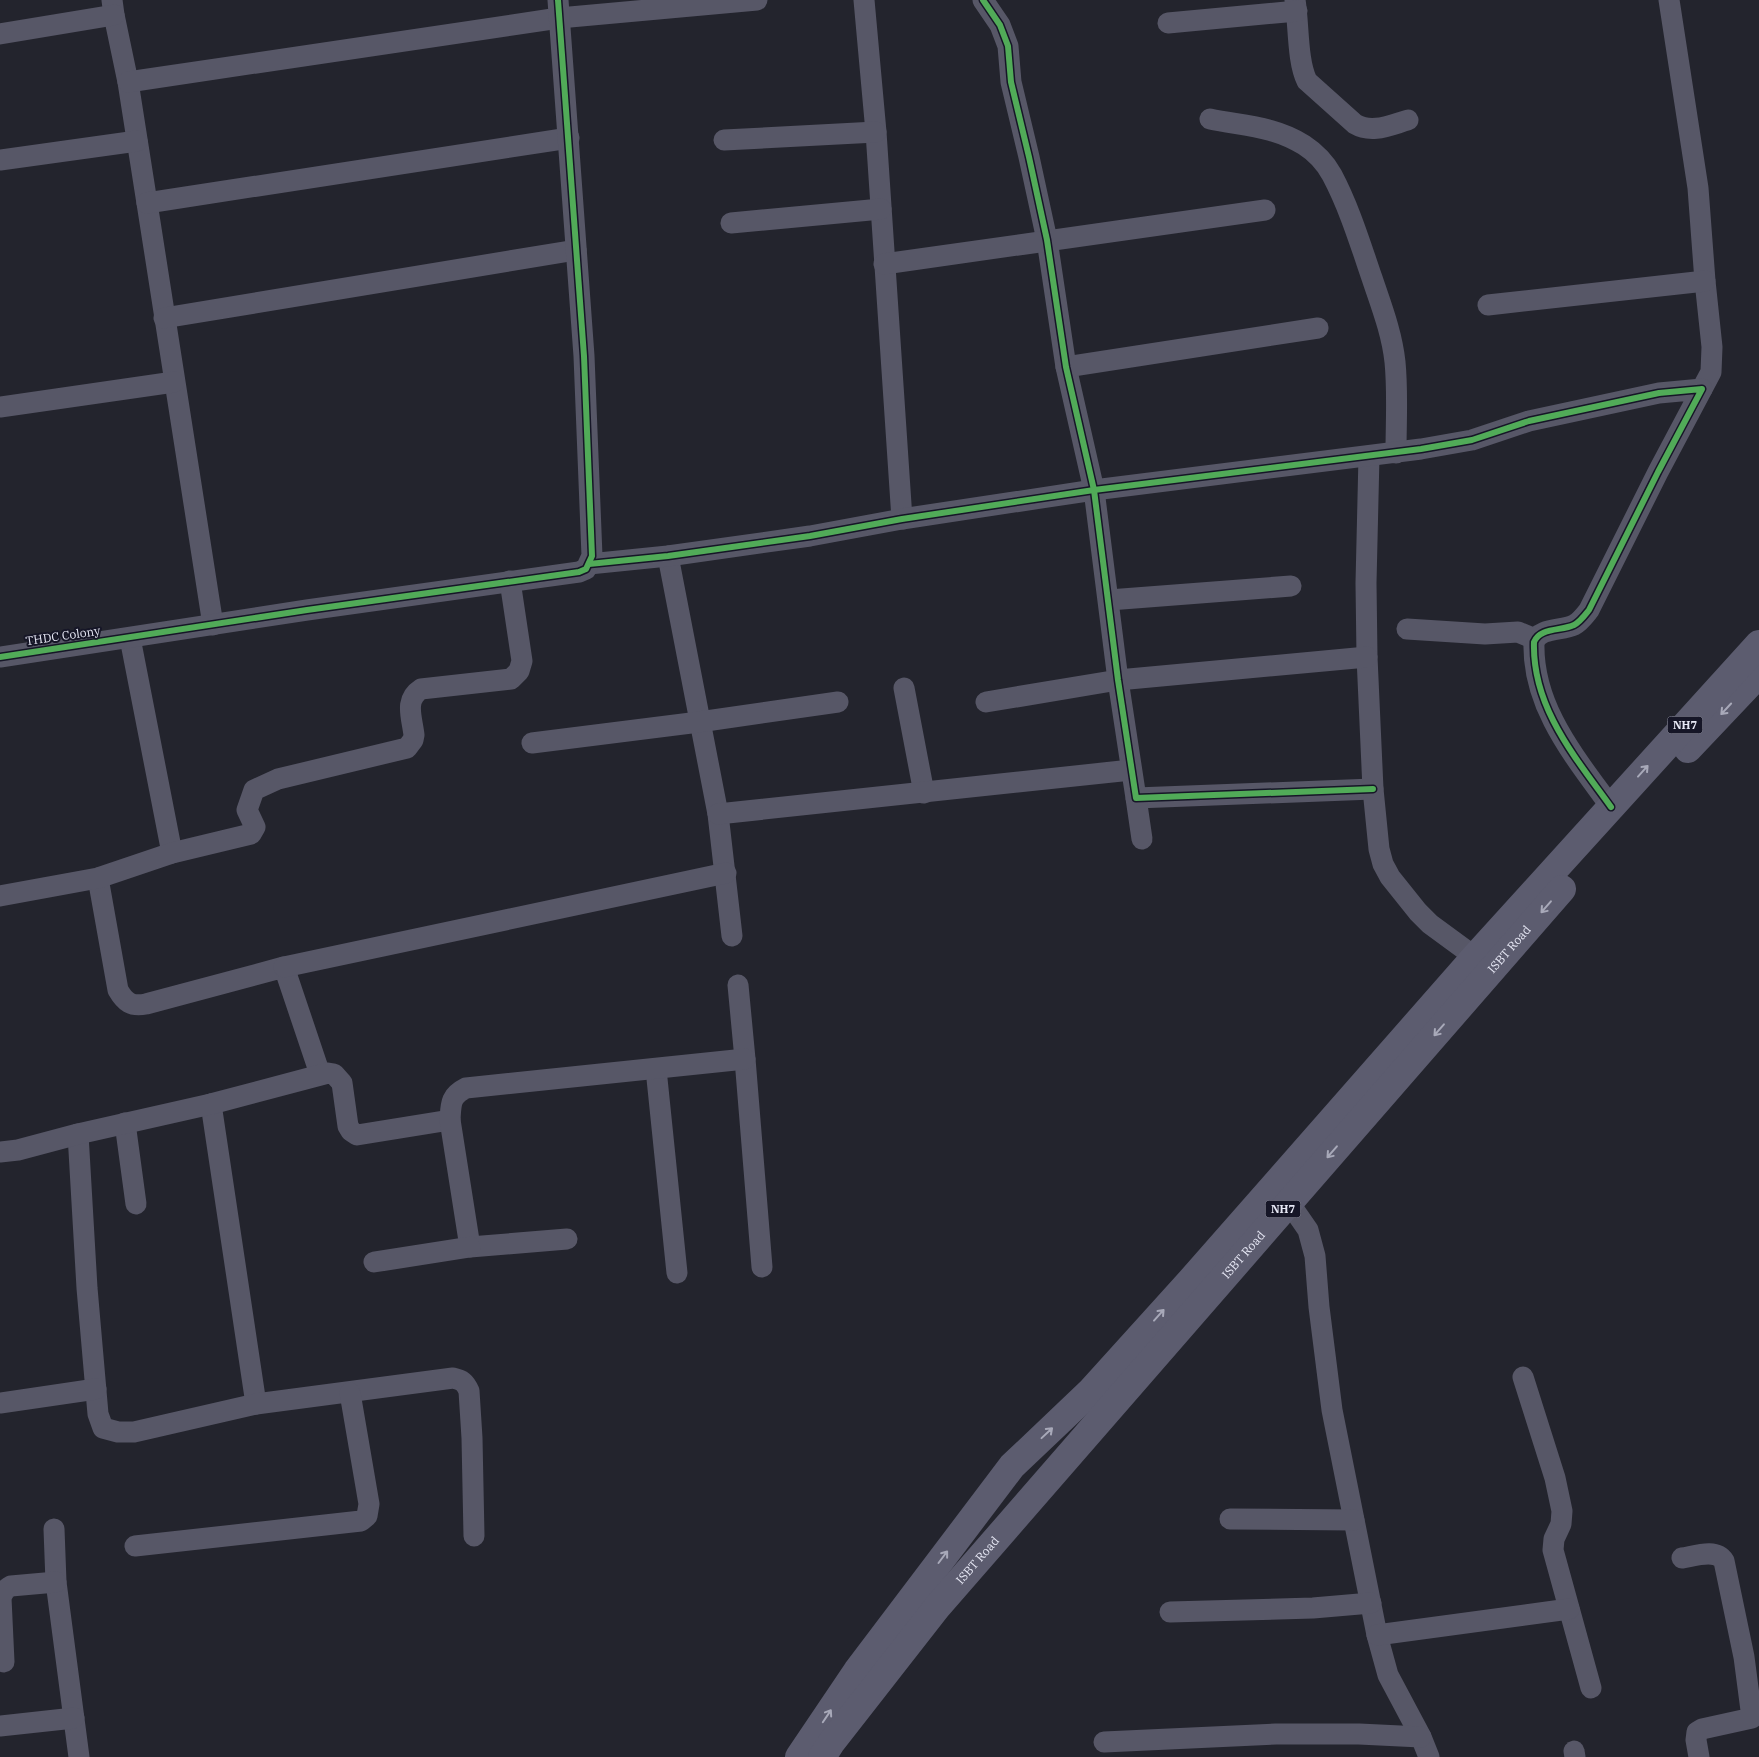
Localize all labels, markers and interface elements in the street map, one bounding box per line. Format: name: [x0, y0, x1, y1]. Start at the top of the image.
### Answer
street label: THDC Colony: [25, 623, 102, 648]
one-way arrow: [1720, 703, 1732, 716]
road number: NH7: [1668, 716, 1702, 734]
one-way arrow: [1637, 765, 1649, 778]
one-way arrow: [1540, 901, 1552, 914]
street label: ISBT Road: [1484, 922, 1534, 976]
one-way arrow: [1433, 1023, 1445, 1036]
one-way arrow: [1327, 1146, 1338, 1159]
road number: NH7: [1266, 1200, 1300, 1218]
street label: ISBT Road: [1218, 1228, 1268, 1281]
one-way arrow: [1153, 1309, 1165, 1322]
one-way arrow: [1041, 1427, 1053, 1439]
street label: ISBT Road: [953, 1533, 1002, 1587]
one-way arrow: [938, 1550, 948, 1564]
one-way arrow: [822, 1710, 832, 1724]

